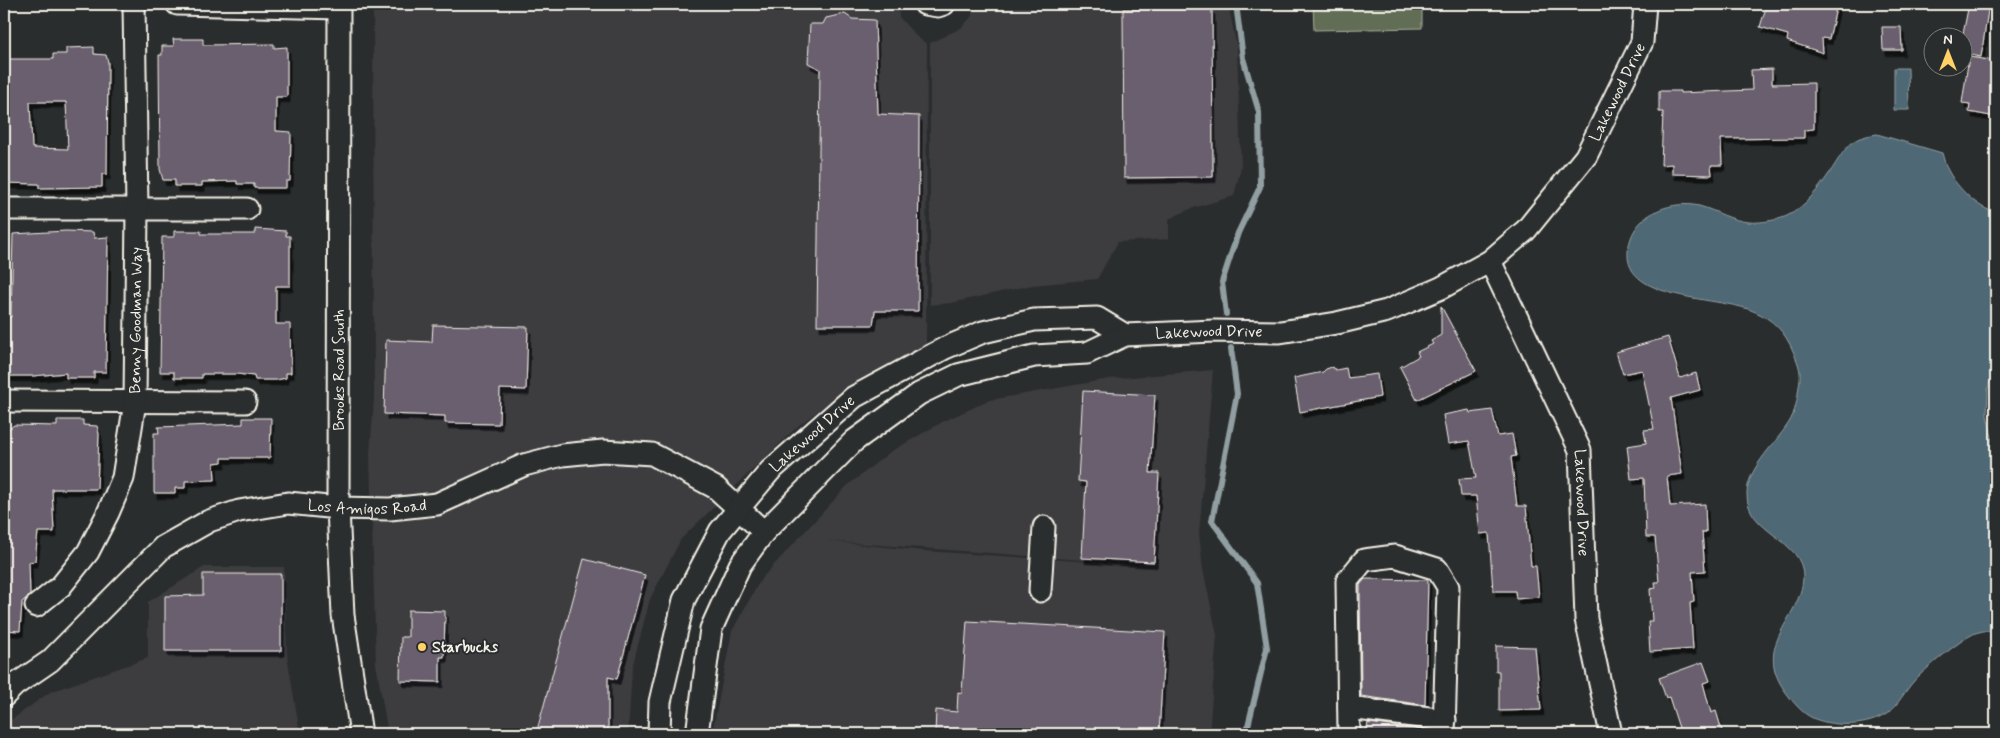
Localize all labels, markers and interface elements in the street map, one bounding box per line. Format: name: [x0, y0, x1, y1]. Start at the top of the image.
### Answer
north arrow: [1922, 28, 1972, 78]
text: N: [1943, 31, 1953, 49]
street label: Lakewood Drive: [1584, 39, 1651, 145]
street label: Benny Goodman Way: [125, 247, 147, 394]
street label: Brooks Road South: [329, 309, 350, 431]
street label: Lakewood Drive: [1155, 320, 1263, 344]
street label: Lakewood Drive: [765, 390, 859, 477]
street label: Lakewood Drive: [1569, 449, 1594, 557]
street label: Los Amigos Road: [307, 495, 428, 520]
place label: Starbucks: [432, 637, 499, 658]
marker: Starbucks: [416, 641, 428, 653]

